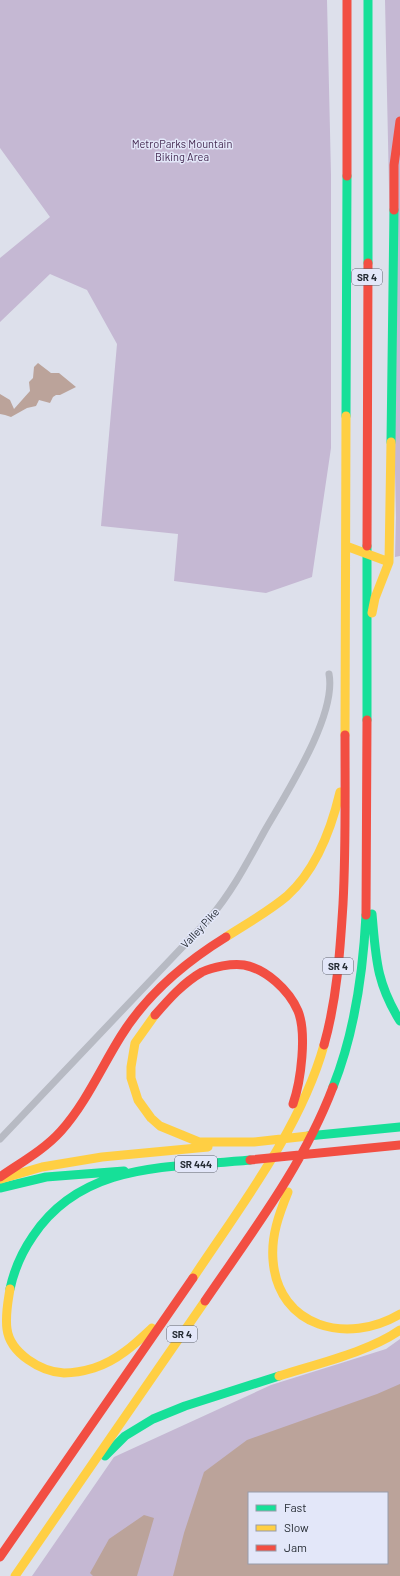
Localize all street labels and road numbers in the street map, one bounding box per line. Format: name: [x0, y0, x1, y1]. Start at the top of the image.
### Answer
road number: SR 4: [352, 269, 382, 285]
street label: Valley Pike: [178, 905, 222, 950]
road number: SR 4: [323, 958, 353, 974]
road number: SR 444: [175, 1156, 217, 1172]
road number: SR 4: [167, 1326, 197, 1342]

